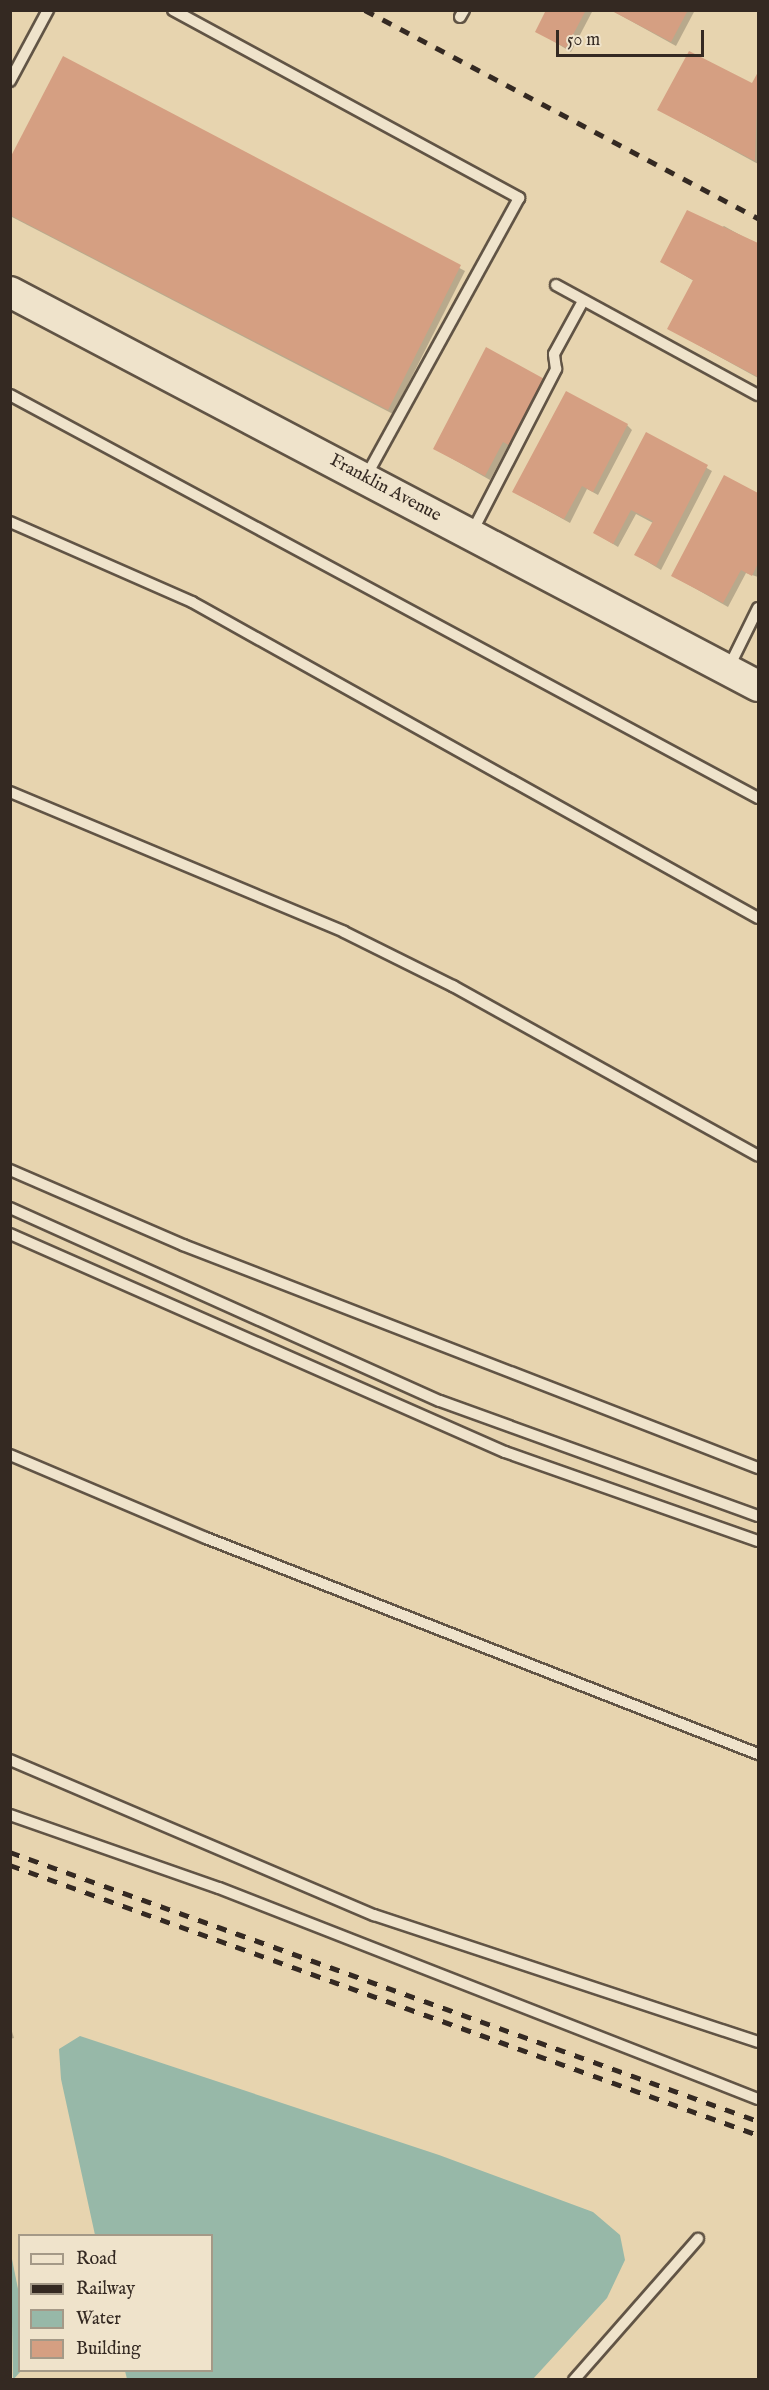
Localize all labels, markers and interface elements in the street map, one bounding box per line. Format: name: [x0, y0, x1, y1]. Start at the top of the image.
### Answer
scale bar: [559, 18, 708, 56]
text: 50 m: [567, 29, 600, 52]
street label: Franklin Avenue: [326, 451, 444, 527]
legend: [18, 2234, 213, 2372]
text: Road: [76, 2248, 117, 2271]
text: Railway: [76, 2278, 135, 2301]
text: Water: [76, 2308, 121, 2331]
text: Building: [76, 2338, 141, 2361]

